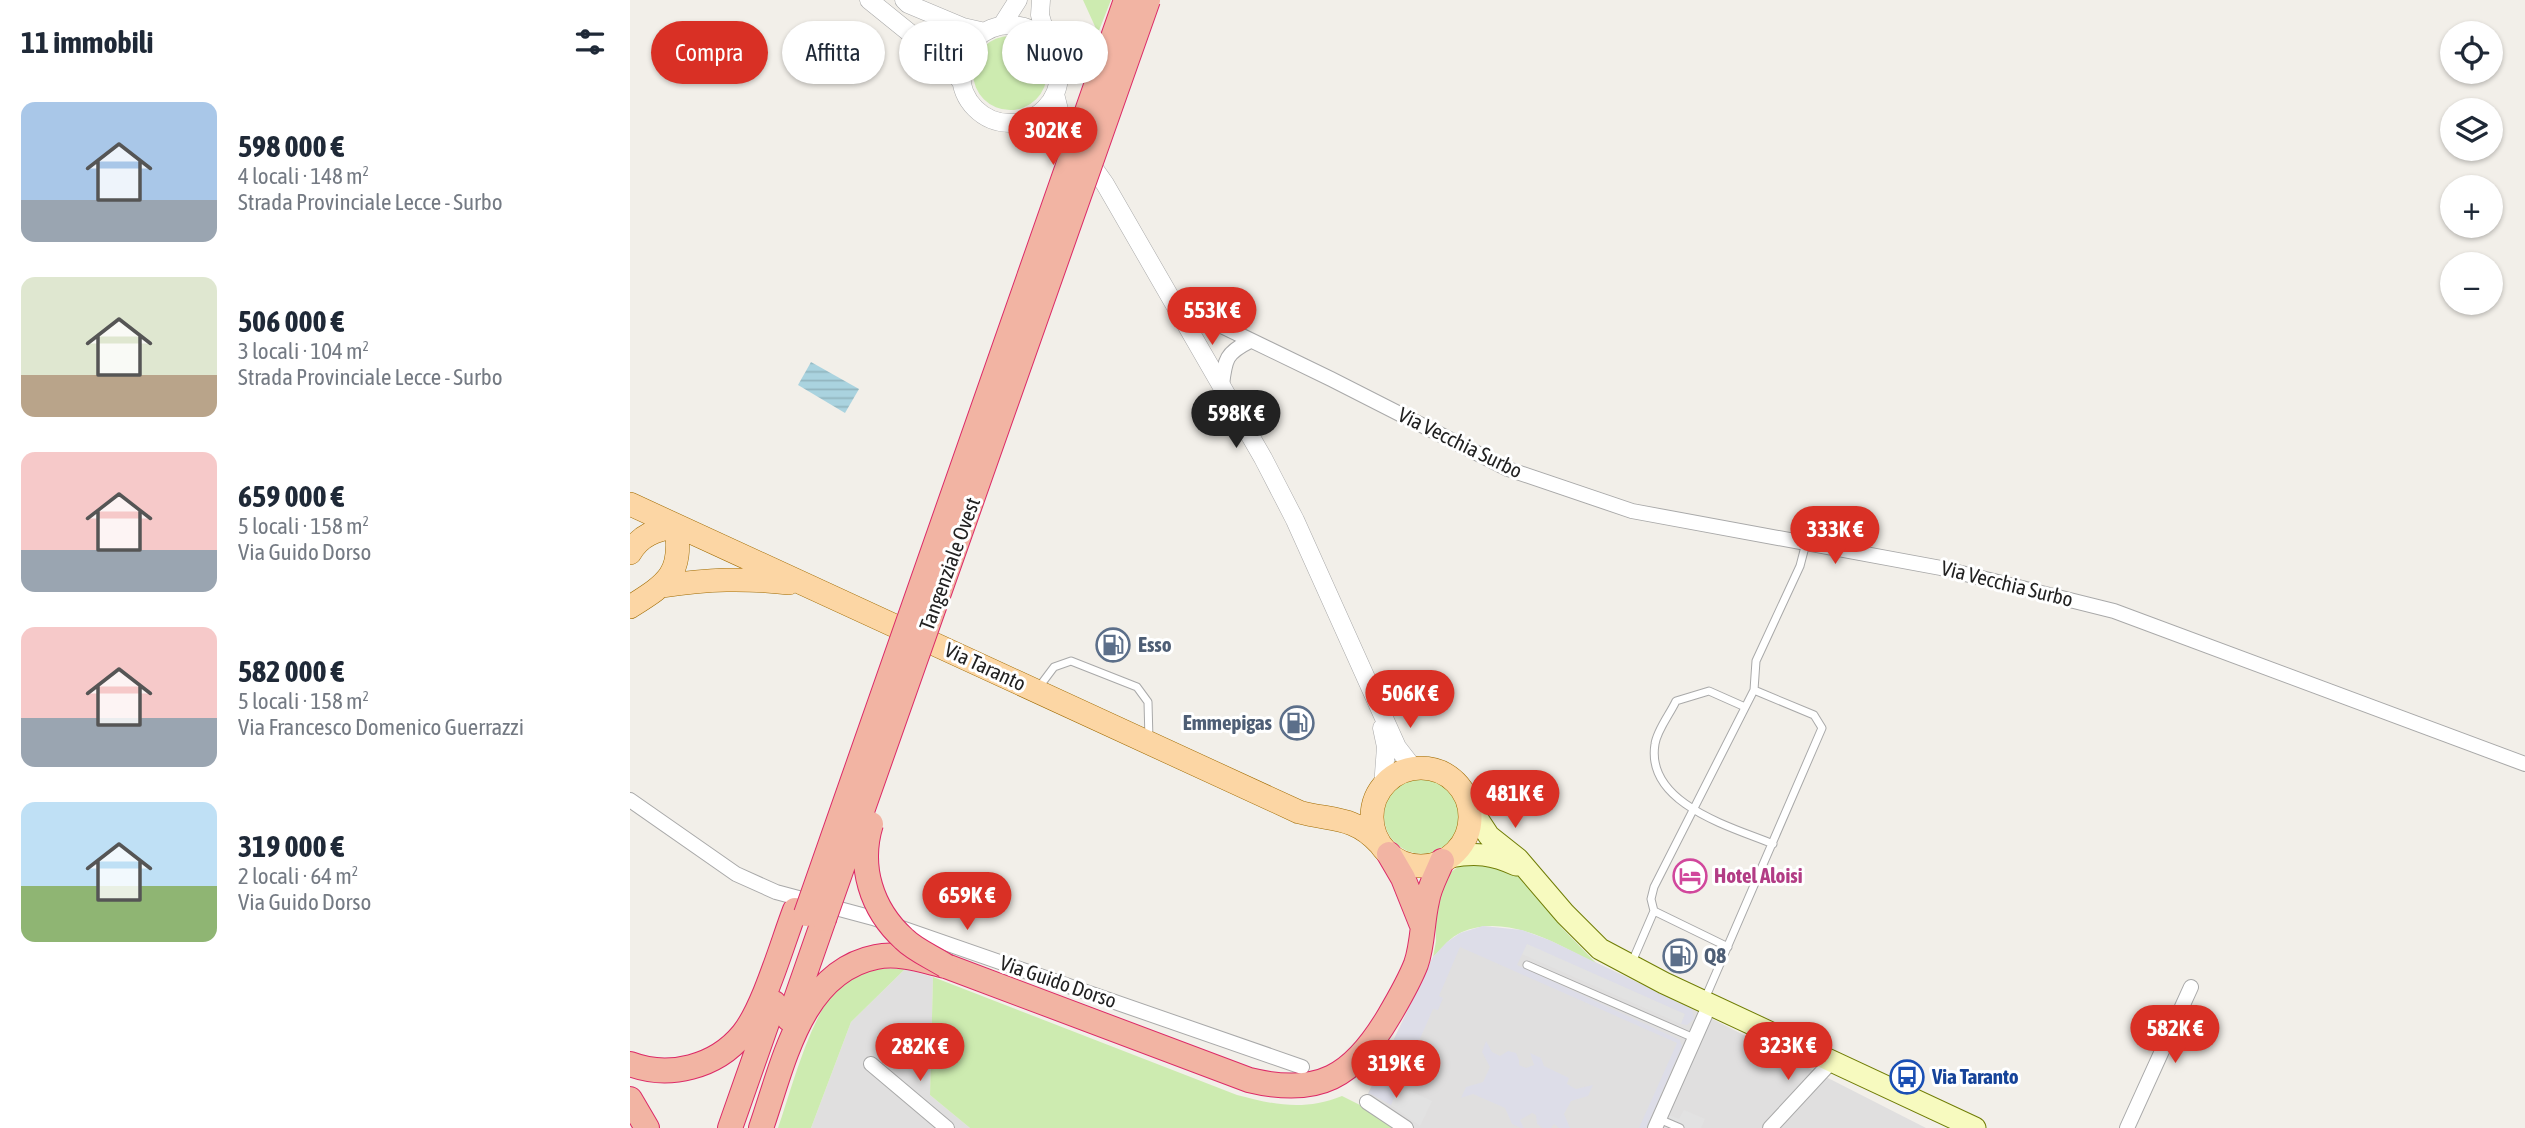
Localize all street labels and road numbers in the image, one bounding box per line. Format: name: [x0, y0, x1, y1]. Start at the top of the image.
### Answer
street label: Via Vecchia Surbo: [1394, 402, 1526, 482]
street label: Tangenziale Ovest: [914, 494, 984, 633]
street label: Via Vecchia Surbo: [1939, 555, 2076, 611]
street label: Via Taranto: [941, 637, 1030, 695]
street label: Via Guido Dorso: [997, 950, 1120, 1012]

